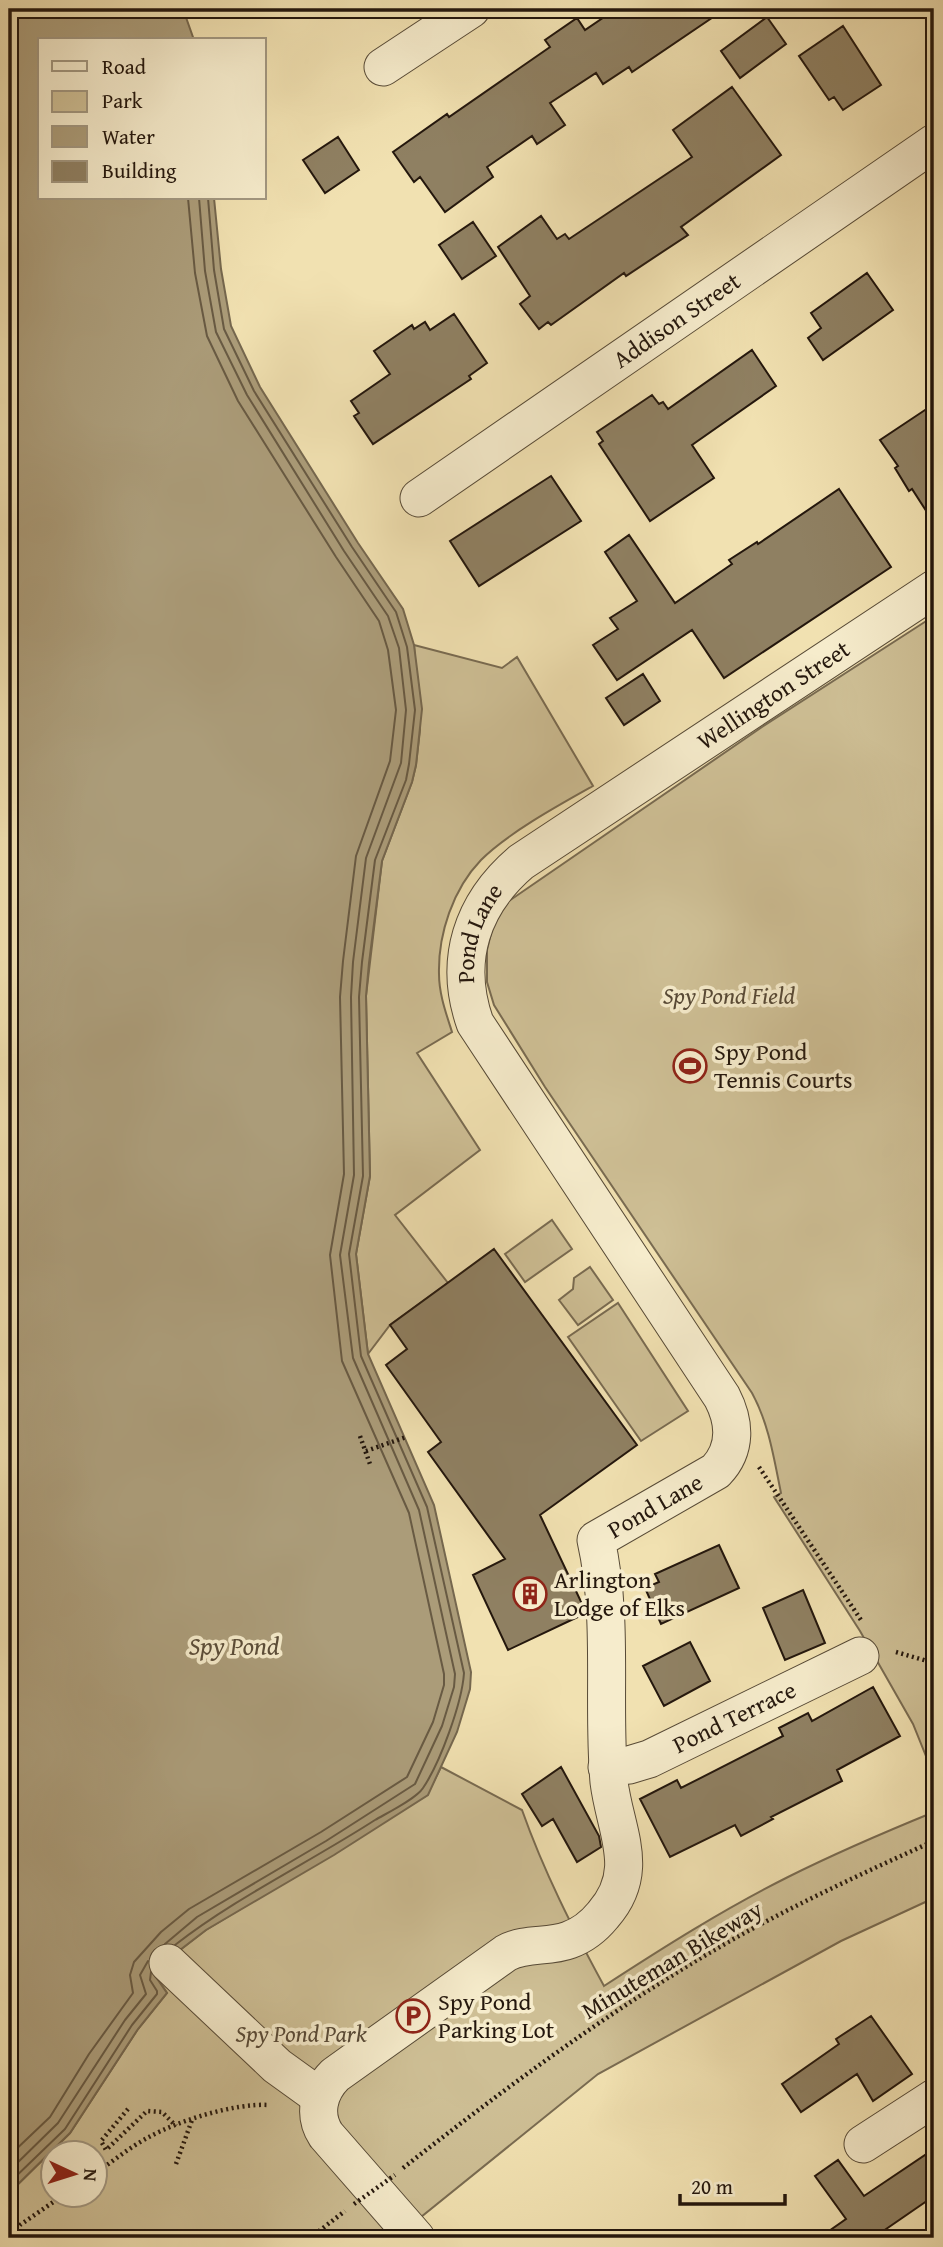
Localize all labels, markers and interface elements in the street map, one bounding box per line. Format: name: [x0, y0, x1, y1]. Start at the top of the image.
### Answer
legend: [38, 38, 266, 200]
text: Road: [102, 51, 147, 82]
text: Park: [102, 85, 143, 116]
text: Water: [102, 121, 155, 152]
text: Building: [102, 155, 177, 186]
street label: Addison Street: [605, 263, 748, 376]
street label: Wellington Street: [690, 631, 857, 758]
street label: Pond Lane: [448, 875, 511, 984]
park label: Spy Pond Field: [663, 978, 796, 1013]
place label: Spy Pond Tennis Courts: [714, 1034, 852, 1097]
sports icon: Spy Pond Tennis Courts: [671, 1047, 709, 1085]
street label: Pond Lane: [601, 1464, 709, 1547]
place label: Arlington Lodge of Elks: [554, 1562, 685, 1625]
building icon: Arlington Lodge of Elks: [511, 1575, 549, 1613]
water label: Spy Pond: [189, 1626, 279, 1665]
street label: Pond Terrace: [667, 1672, 802, 1762]
street label: Minuteman Bikeway: [575, 1892, 769, 2028]
place label: Spy Pond Parking Lot: [438, 1984, 555, 2047]
parking icon: Spy Pond Parking Lot: [394, 1997, 432, 2035]
park label: Spy Pond Park: [235, 2016, 367, 2051]
north arrow: [38, 2138, 108, 2208]
scale bar: [680, 2163, 786, 2207]
text: N: [77, 2168, 105, 2183]
text: 20 m: [691, 2171, 733, 2202]

